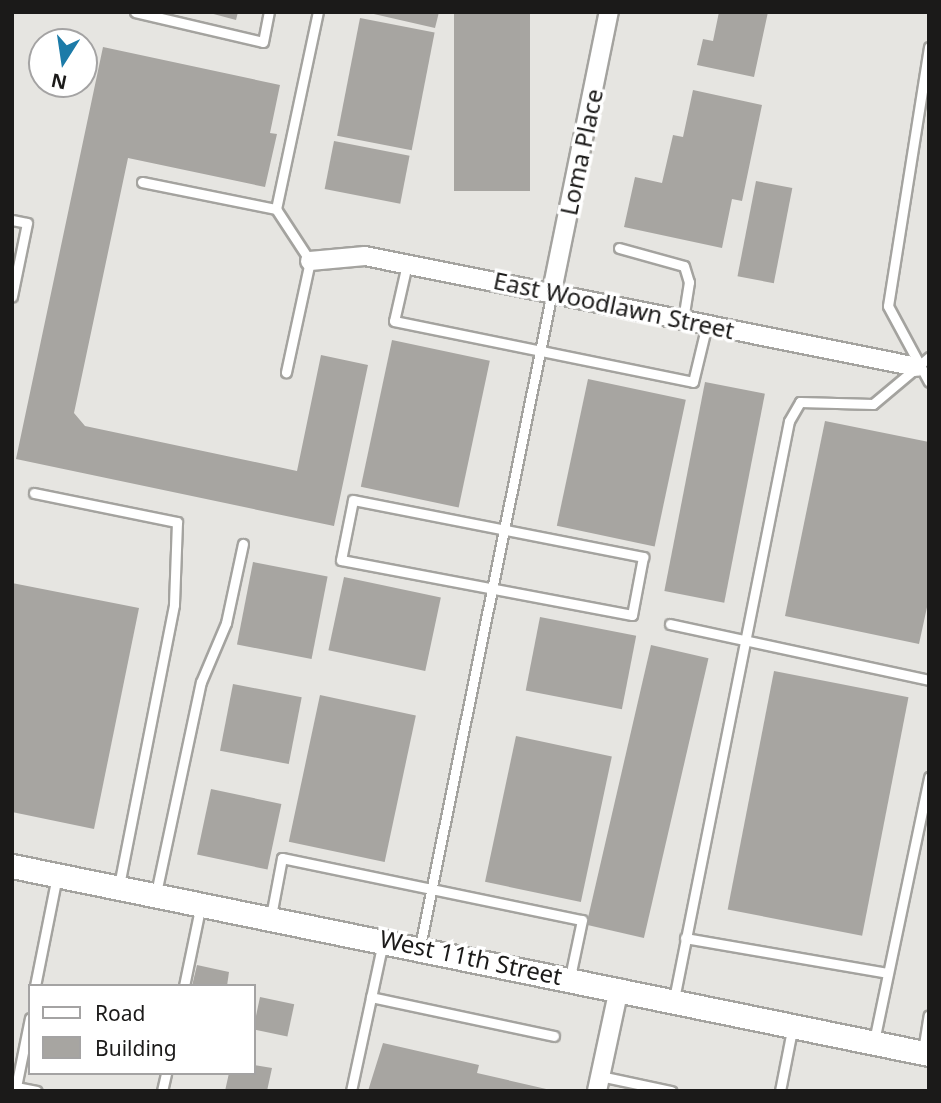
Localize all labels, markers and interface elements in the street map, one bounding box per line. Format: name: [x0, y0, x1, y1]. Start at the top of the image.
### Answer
north arrow: [28, 28, 98, 98]
text: N: [49, 67, 69, 96]
street label: Loma Place: [554, 86, 608, 218]
street label: East Woodlawn Street: [491, 265, 737, 345]
street label: West 11th Street: [377, 924, 565, 990]
legend: [28, 984, 256, 1075]
text: Road: [95, 999, 145, 1027]
text: Building: [95, 1034, 177, 1062]

